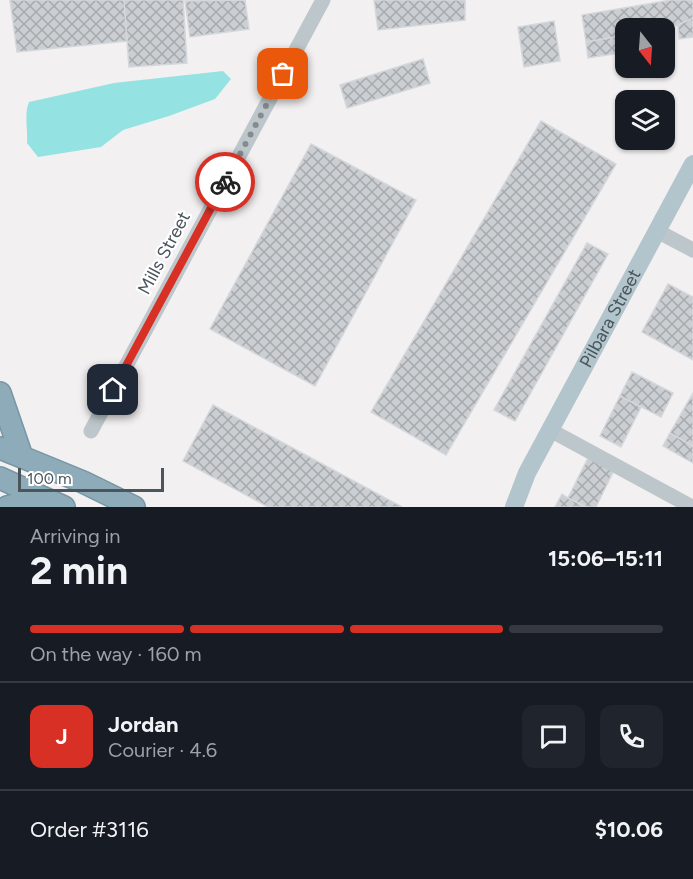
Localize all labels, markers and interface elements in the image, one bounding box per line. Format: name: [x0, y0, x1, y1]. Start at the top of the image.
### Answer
north arrow: [615, 18, 675, 78]
map controls: [615, 18, 675, 150]
pin: [257, 48, 308, 99]
icon: bag: [266, 57, 299, 90]
button: layers: [615, 90, 675, 150]
courier: [195, 152, 255, 212]
icon: bike: [209, 166, 242, 199]
street label: Mills Street: [133, 208, 195, 298]
street label: Pilbara Street: [575, 265, 646, 371]
pin: [87, 364, 138, 415]
icon: home: [96, 373, 129, 406]
scale bar: [18, 465, 164, 492]
text: 100 m: [27, 469, 72, 488]
text: Arriving in: [30, 524, 120, 548]
text: 15:06–15:11: [548, 545, 663, 572]
text: 2 min: [30, 547, 128, 594]
text: On the way · 160 m: [30, 642, 202, 666]
button: chat: [522, 705, 585, 768]
button: phone: [600, 705, 663, 768]
text: Jordan: [108, 711, 179, 738]
text: J: [55, 723, 68, 750]
text: Courier · 4.6: [108, 738, 217, 762]
text: Order #3116: [30, 816, 149, 843]
text: $10.06: [595, 816, 663, 843]

